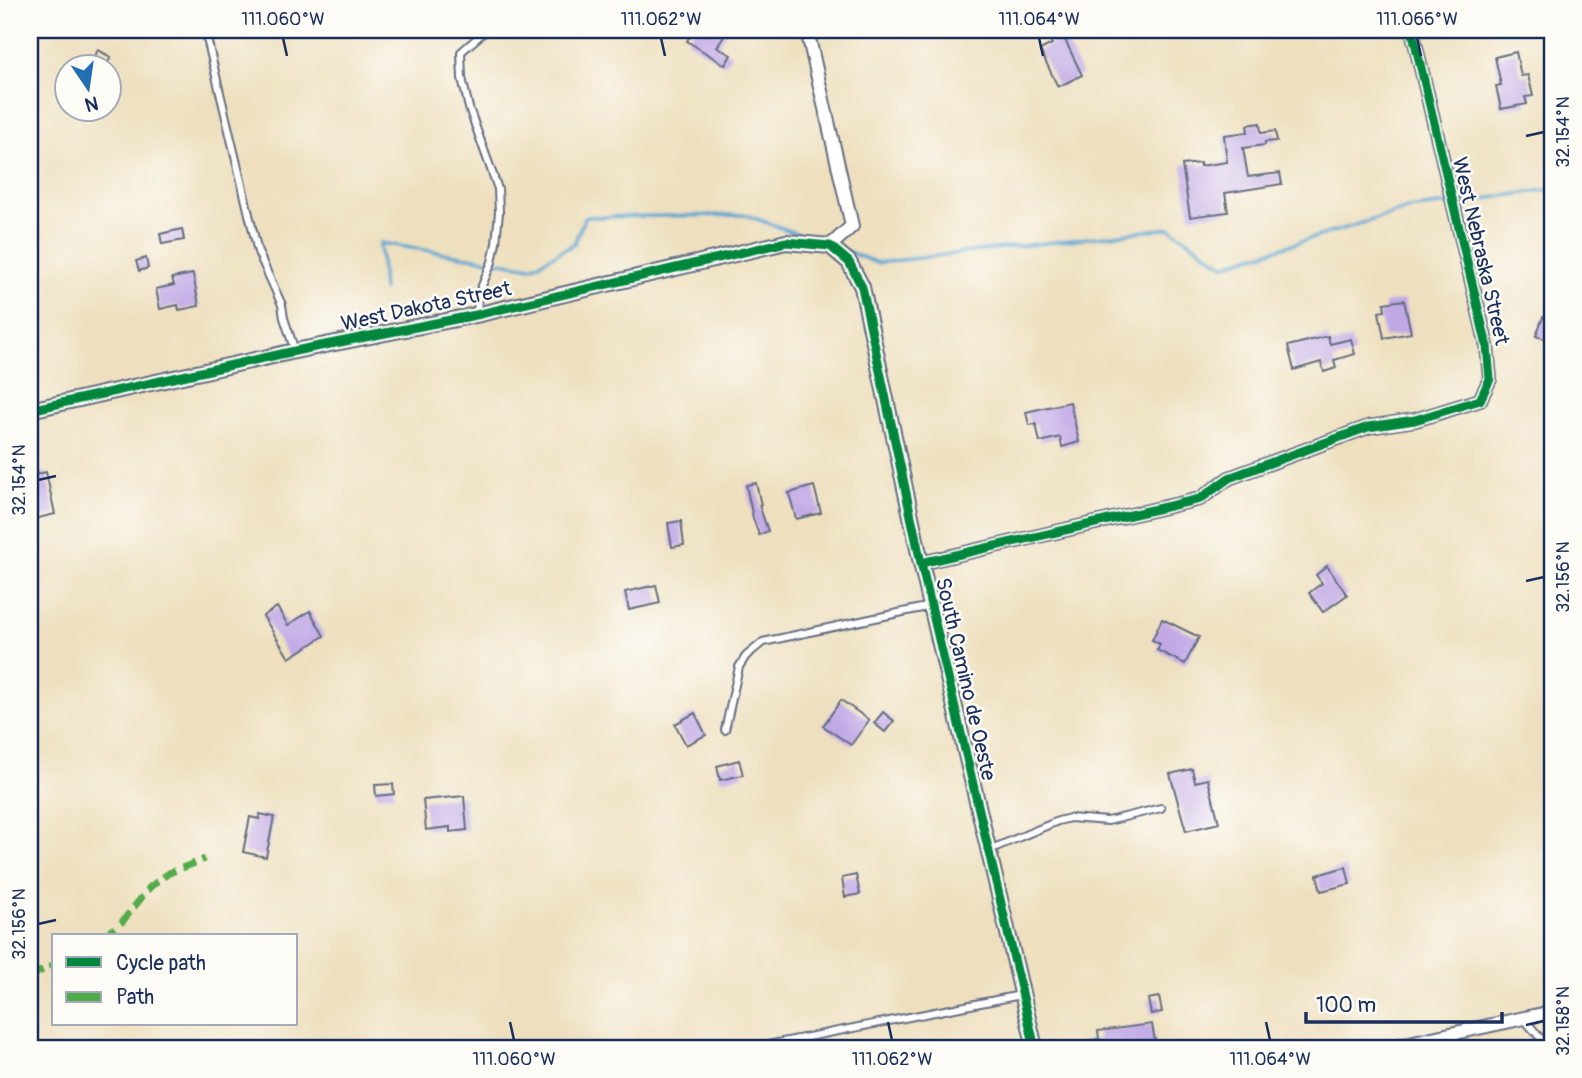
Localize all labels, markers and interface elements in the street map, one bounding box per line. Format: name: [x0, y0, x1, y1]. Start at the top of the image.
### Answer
text: 111.060°W: [241, 8, 325, 31]
text: 111.062°W: [620, 8, 702, 31]
text: 111.064°W: [998, 8, 1080, 31]
text: 111.066°W: [1376, 8, 1458, 31]
north arrow: [52, 52, 122, 122]
text: N: [82, 90, 101, 117]
text: 32.154°N: [1552, 96, 1575, 168]
street label: West Nebraska Street: [1446, 154, 1515, 348]
street label: West Dakota Street: [338, 275, 514, 338]
text: 32.154°N: [8, 444, 31, 516]
text: 32.156°N: [1552, 541, 1575, 613]
street label: South Camino de Oeste: [929, 575, 1002, 784]
text: 32.156°N: [8, 888, 31, 960]
legend: [52, 934, 298, 1026]
text: Cycle path: [116, 950, 206, 977]
scale bar: [1306, 980, 1502, 1024]
text: Path: [116, 984, 154, 1011]
text: 32.158°N: [1552, 986, 1575, 1056]
text: 100 m: [1316, 992, 1376, 1019]
text: 111.060°W: [472, 1048, 556, 1071]
text: 111.062°W: [851, 1048, 933, 1071]
text: 111.064°W: [1229, 1048, 1311, 1071]

